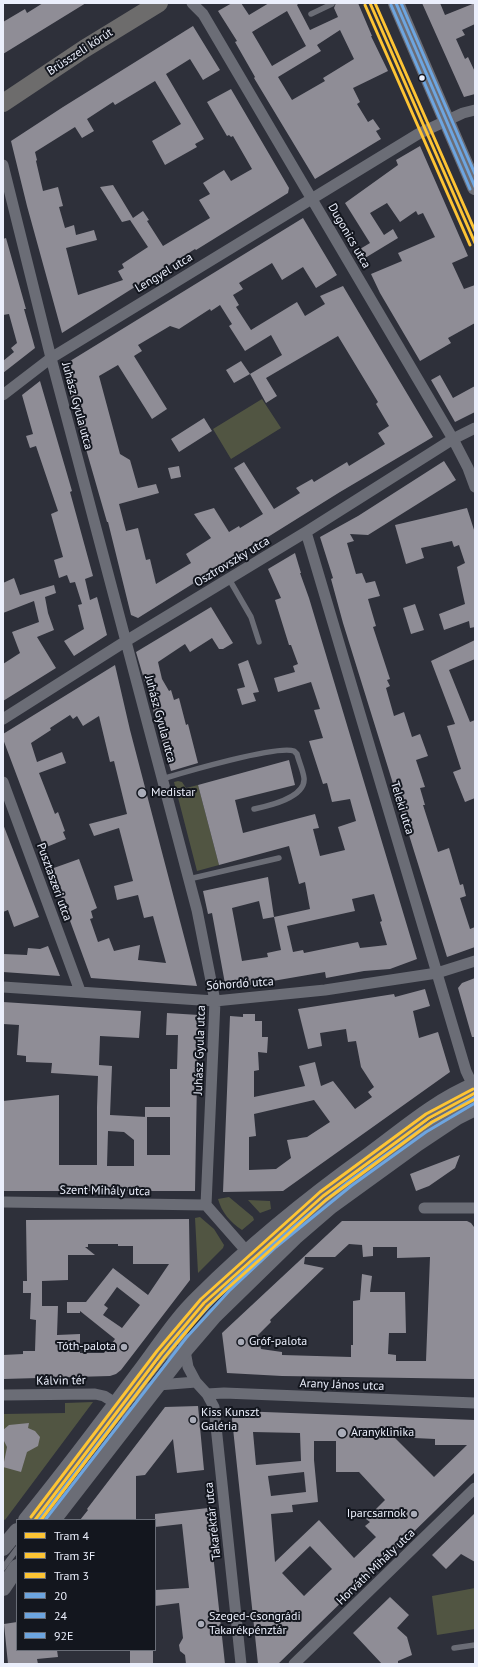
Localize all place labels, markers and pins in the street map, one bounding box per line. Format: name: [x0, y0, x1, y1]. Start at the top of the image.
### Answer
unlabelled marker: [417, 73, 427, 83]
place label: Medistar: [151, 786, 195, 800]
marker: Medistar: [136, 787, 148, 799]
place label: Gróf-palota: [249, 1335, 307, 1349]
marker: Gróf-palota: [236, 1337, 246, 1347]
place label: Tóth-palota: [57, 1340, 116, 1354]
marker: Tóth-palota: [119, 1342, 129, 1352]
place label: Kiss Kunszt Galéria: [201, 1406, 259, 1434]
marker: Kiss Kunszt Galéria: [188, 1415, 198, 1425]
place label: Aranyklinika: [351, 1426, 414, 1440]
marker: Aranyklinika: [336, 1427, 348, 1439]
place label: Iparcsarnok: [347, 1507, 406, 1521]
marker: Iparcsarnok: [409, 1509, 419, 1519]
place label: Szeged-Csongrádi Takarékpénztár: [209, 1610, 301, 1638]
marker: Szeged-Csongrádi Takarékpénztár: [196, 1619, 206, 1629]

